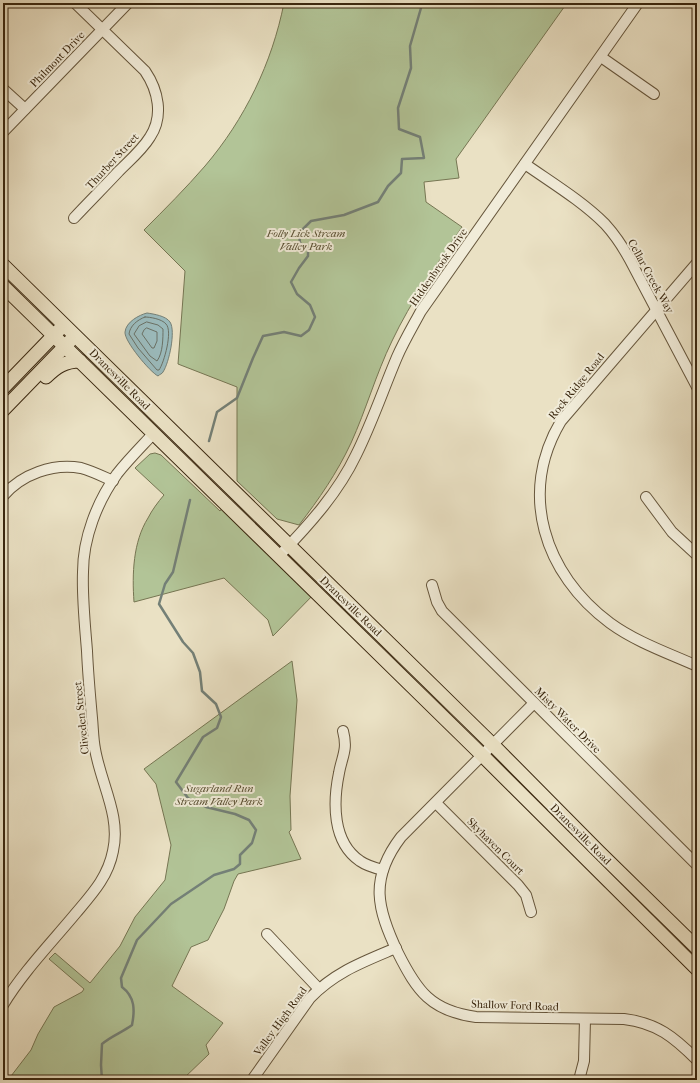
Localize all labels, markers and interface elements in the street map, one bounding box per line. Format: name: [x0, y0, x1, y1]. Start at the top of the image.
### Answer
street label: Philmont Drive: [27, 28, 88, 90]
street label: Thurber Street: [83, 131, 142, 192]
street label: Hiddenbrook Drive: [407, 225, 470, 309]
park label: Folly Lick Stream Valley Park: [266, 227, 345, 253]
street label: Cellar Creek Way: [625, 237, 677, 317]
street label: Dranesville Road: [86, 346, 154, 413]
street label: Rock Ridge Road: [546, 350, 608, 422]
street label: Dranesville Road: [317, 574, 385, 640]
street label: Cliveden Street: [71, 681, 92, 755]
street label: Misty Water Drive: [532, 685, 604, 756]
park label: Sugarland Run Stream Valley Park: [174, 782, 263, 808]
street label: Dranesville Road: [547, 801, 615, 868]
street label: Skyhaven Court: [464, 815, 527, 878]
street label: Valley High Road: [250, 984, 310, 1059]
street label: Shallow Ford Road: [471, 997, 560, 1014]

